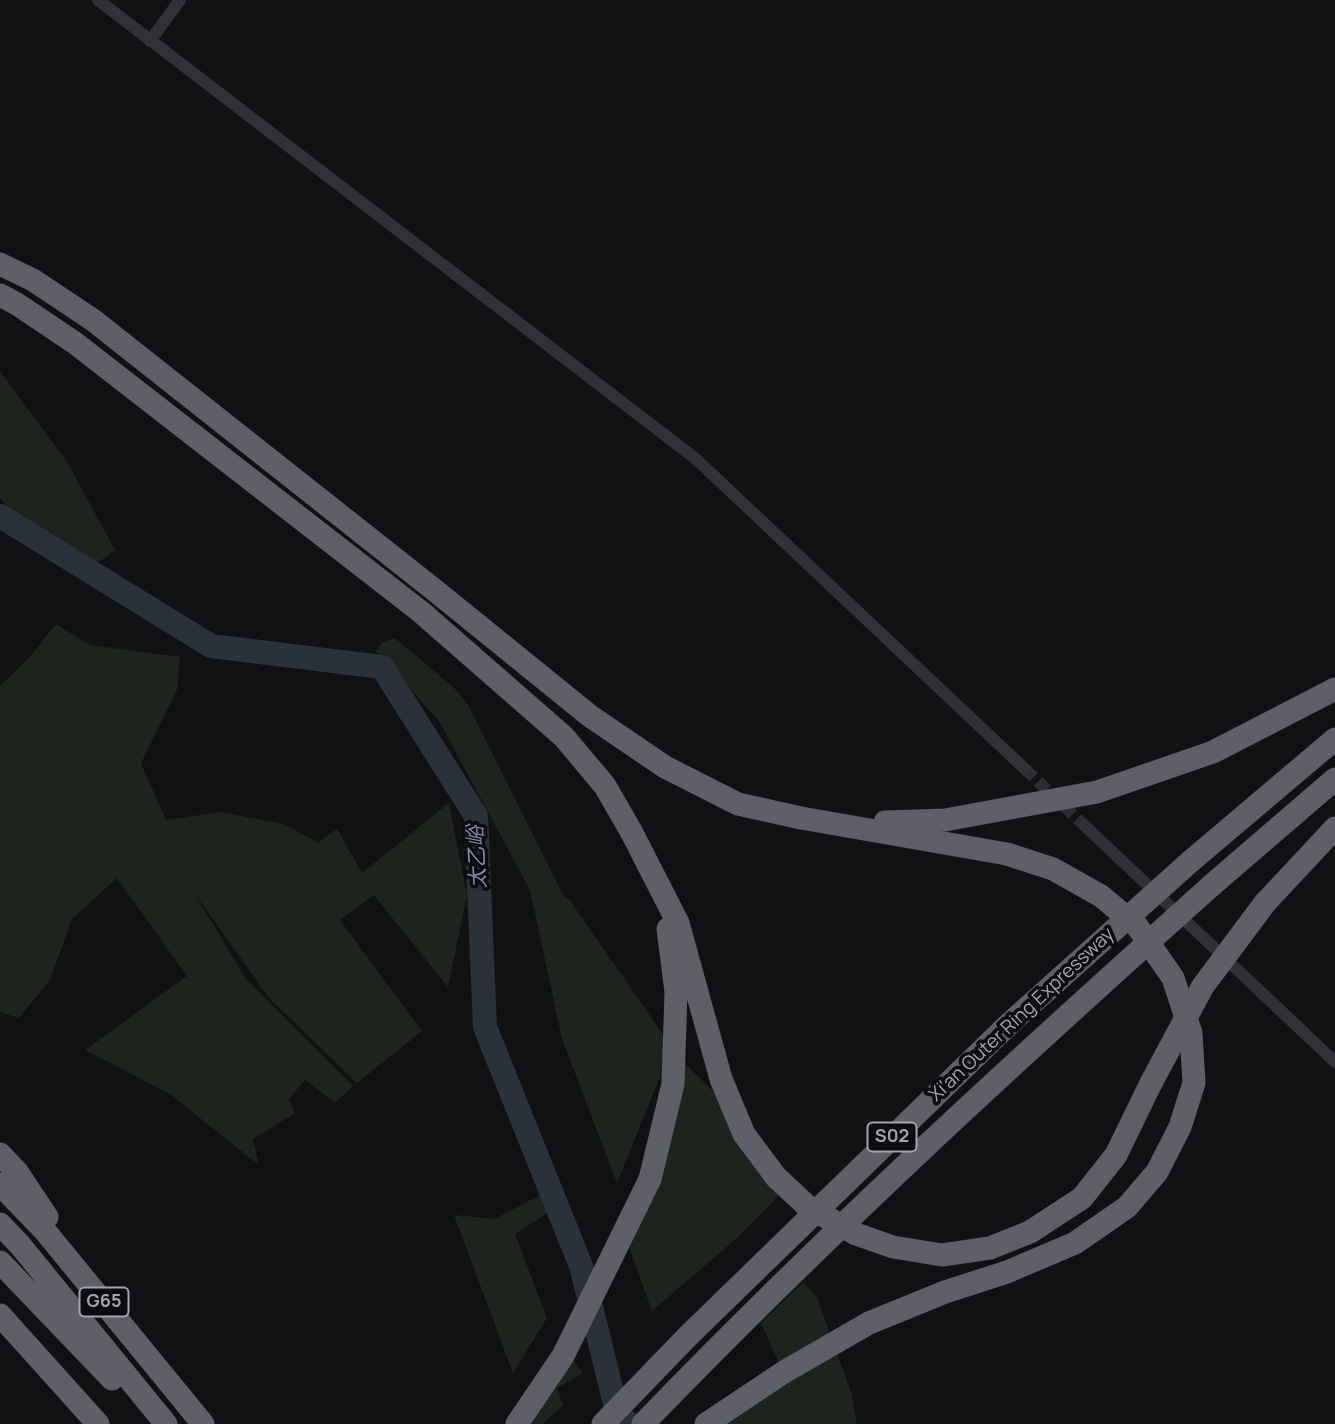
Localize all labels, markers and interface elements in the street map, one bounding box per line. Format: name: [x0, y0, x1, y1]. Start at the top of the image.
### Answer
water label: 太乙峪: [464, 825, 492, 889]
street label: Xi'an Outer Ring Expressway: [925, 923, 1119, 1107]
road number: S02: [868, 1122, 917, 1152]
road number: G65: [80, 1288, 128, 1316]

